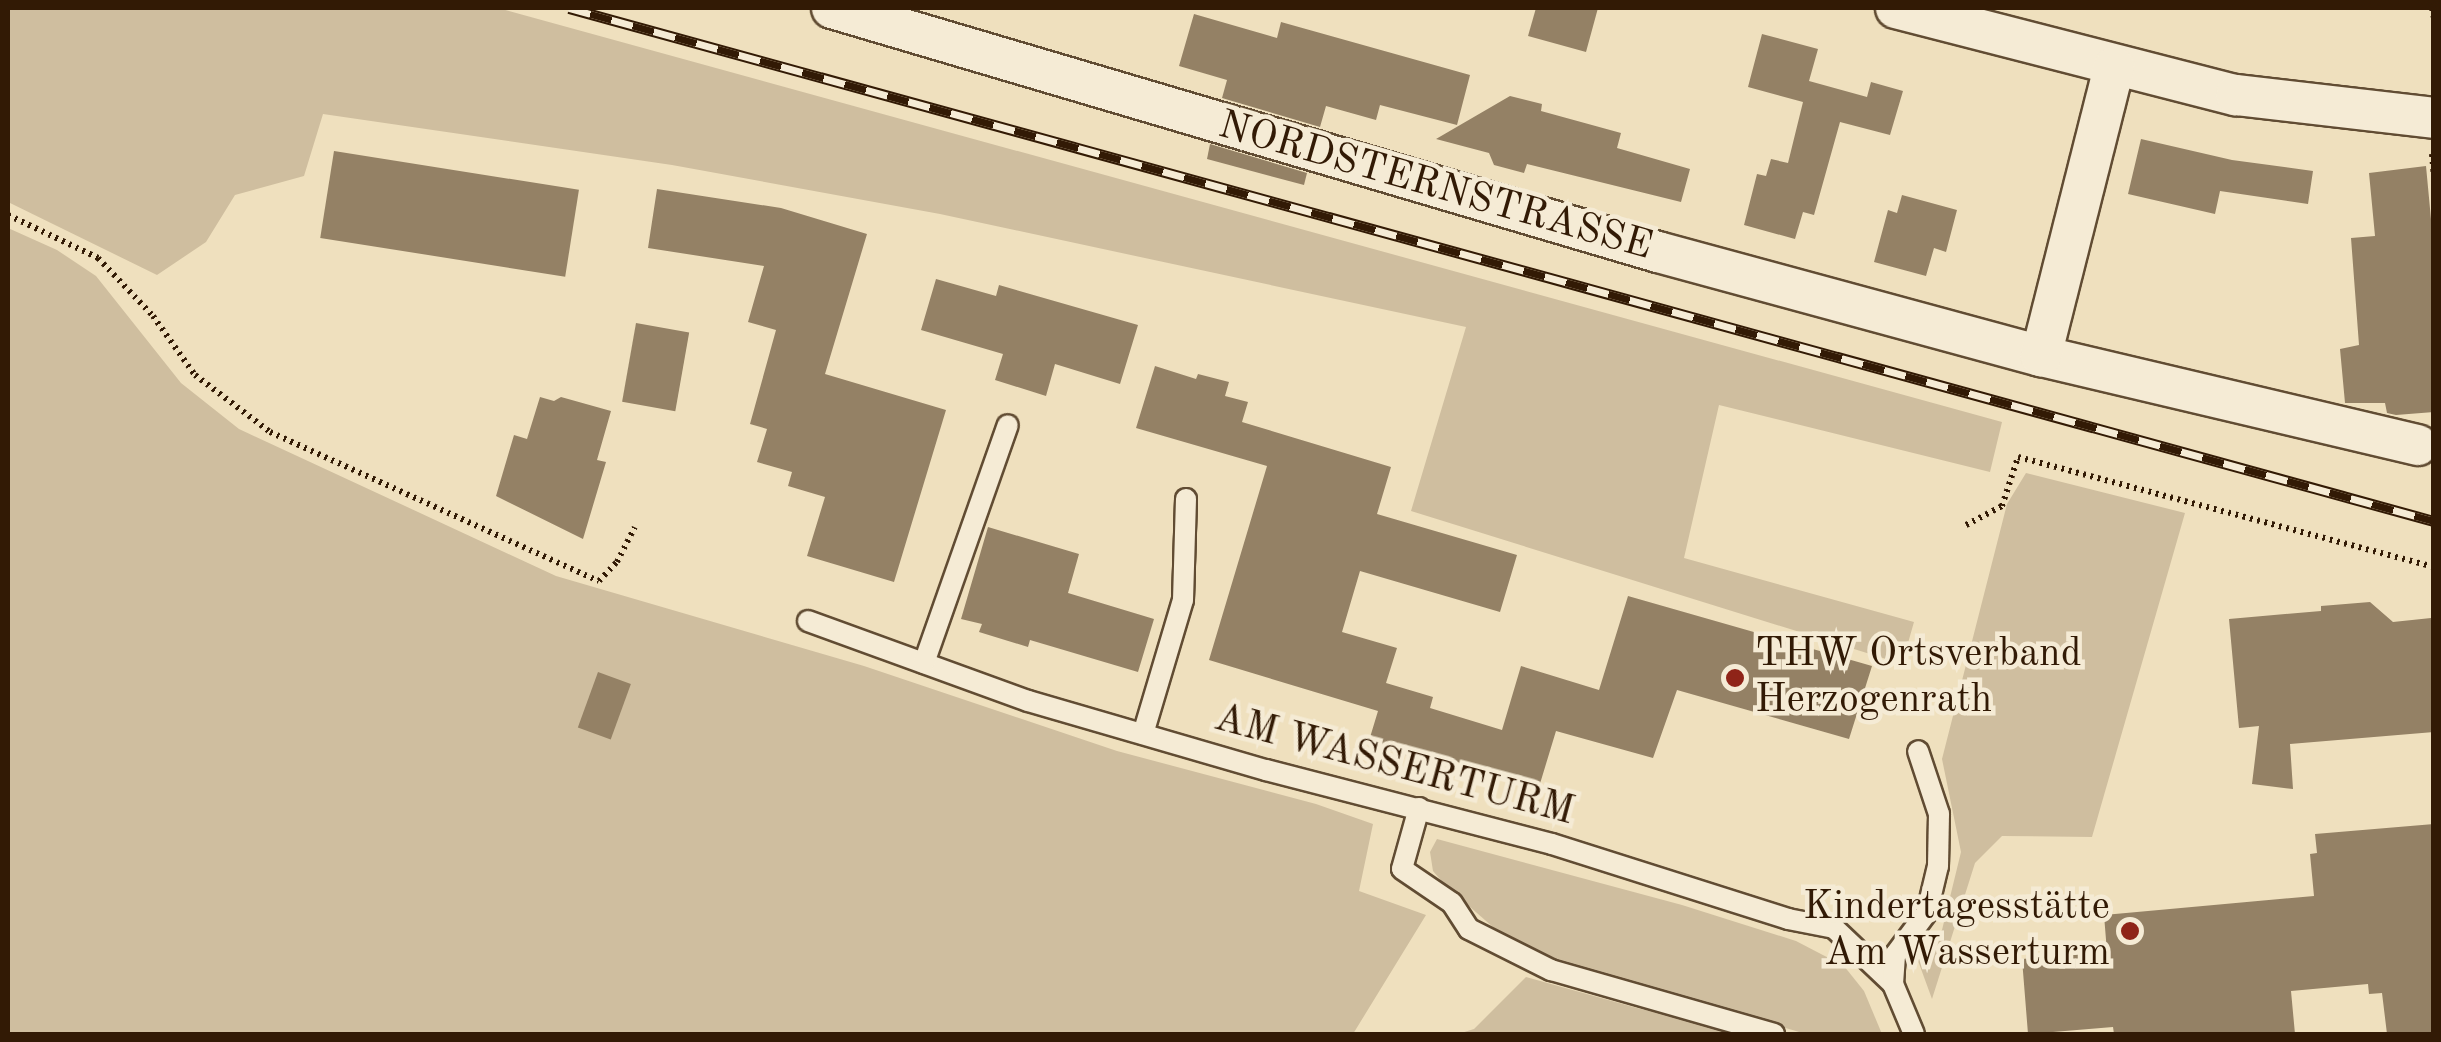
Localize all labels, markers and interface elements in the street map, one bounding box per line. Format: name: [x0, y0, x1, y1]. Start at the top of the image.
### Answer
street label: NORDSTERNSTRASSE: [1213, 102, 1657, 272]
place label: THW Ortsverband Herzogenrath: [1755, 631, 2082, 725]
marker: THW Ortsverband Herzogenrath: [1724, 667, 1746, 689]
street label: AM WASSERTURM: [1209, 695, 1579, 837]
place label: Kindertagesstätte Am Wasserturm: [1803, 884, 2110, 978]
marker: Kindertagesstätte Am Wasserturm: [2119, 920, 2141, 942]

